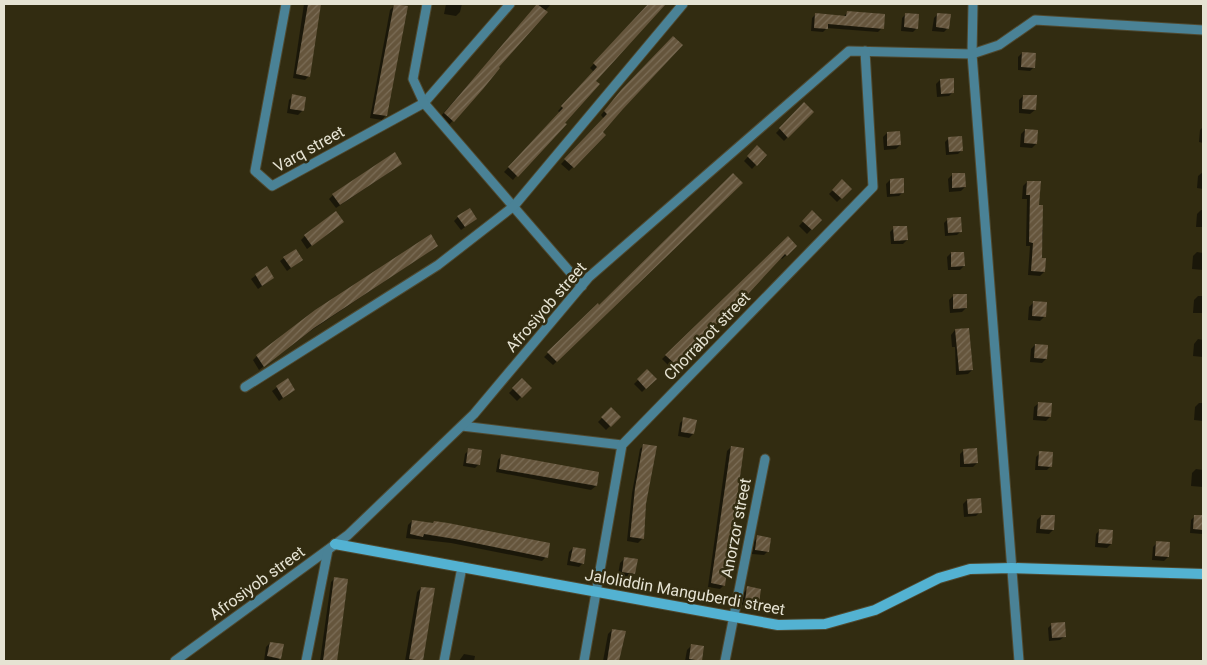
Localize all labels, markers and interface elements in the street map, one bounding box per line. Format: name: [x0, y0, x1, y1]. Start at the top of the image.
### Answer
street label: Varq street: [270, 122, 348, 176]
street label: Afrosiyob street: [502, 258, 590, 356]
street label: Chorrabot street: [660, 288, 754, 384]
street label: Anorzor street: [717, 477, 755, 579]
street label: Afrosiyob street: [206, 542, 308, 624]
street label: Jaloliddin Manguberdi street: [583, 565, 787, 619]

